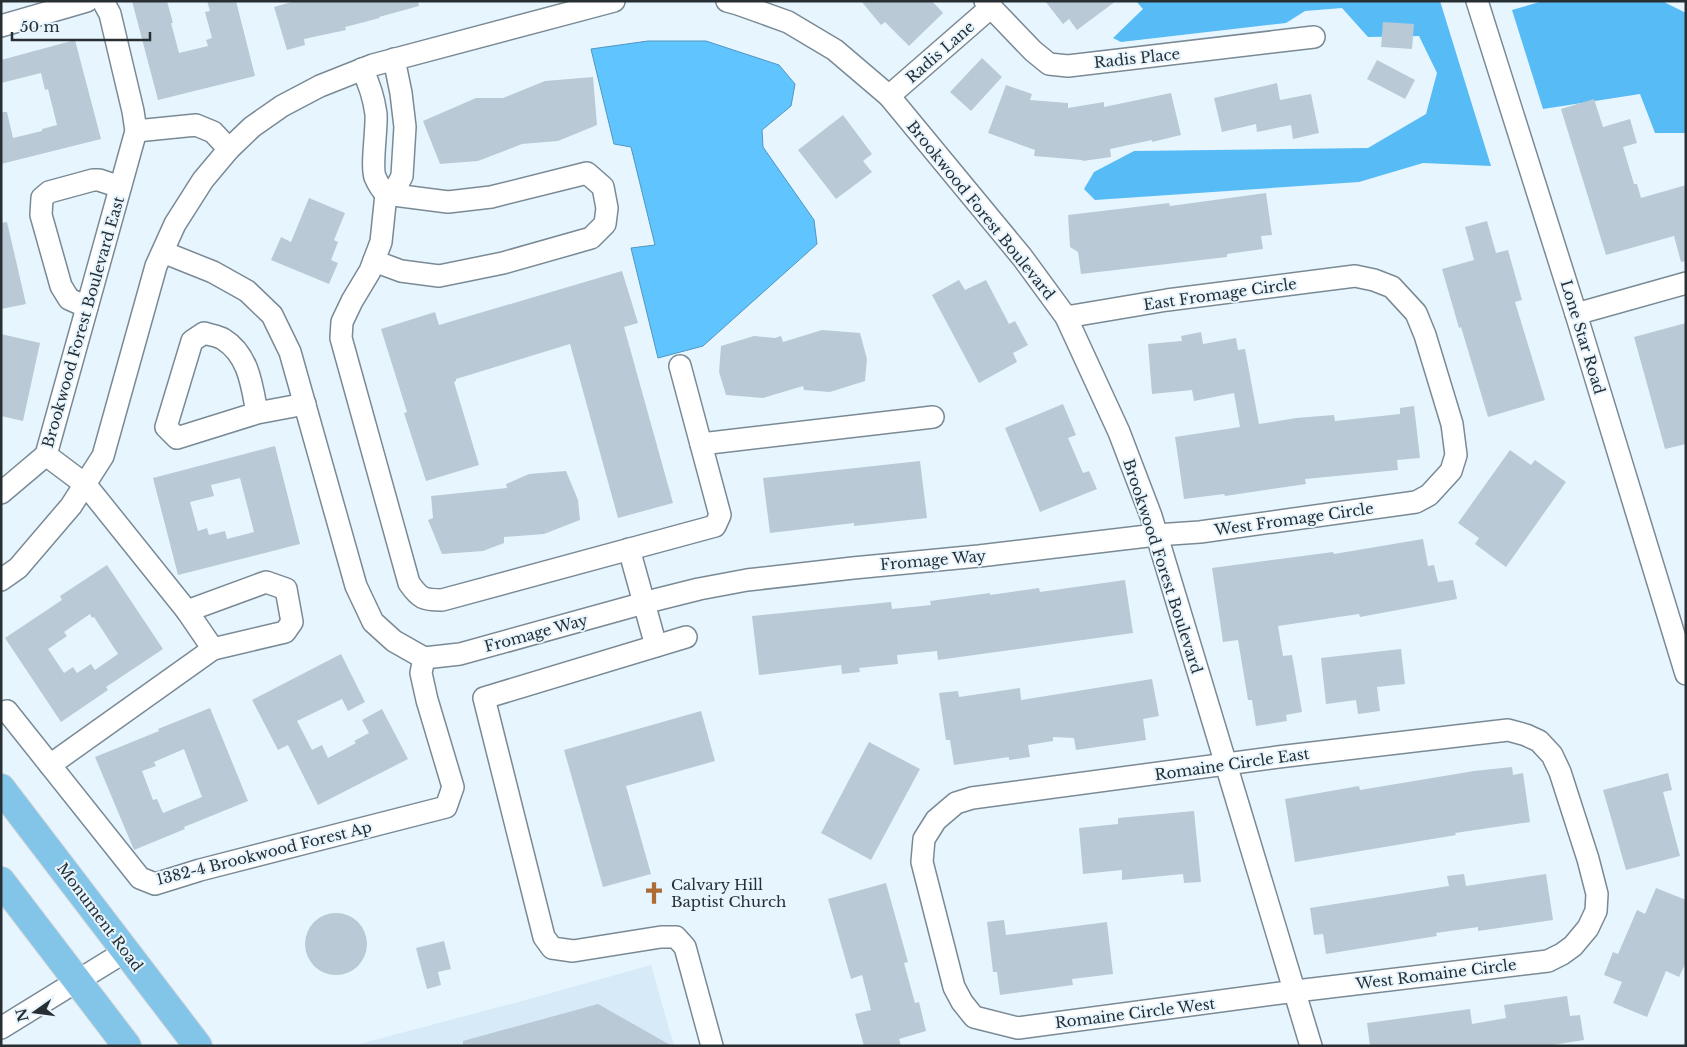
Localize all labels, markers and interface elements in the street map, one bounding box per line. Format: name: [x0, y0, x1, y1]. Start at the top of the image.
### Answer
scale bar: [12, 10, 150, 42]
text: 50 m: [20, 17, 60, 36]
street label: Radis Lane: [902, 17, 978, 87]
street label: Radis Place: [1093, 44, 1181, 72]
street label: Brookwood Forest Boulevard: [903, 117, 1059, 303]
street label: Brookwood Forest Boulevard East: [38, 194, 128, 450]
street label: East Fromage Circle: [1142, 274, 1298, 314]
street label: Lone Star Road: [1557, 278, 1609, 396]
street label: Brookwood Forest Boulevard: [1119, 456, 1207, 676]
street label: West Fromage Circle: [1212, 498, 1375, 540]
street label: Fromage Way: [879, 546, 987, 574]
street label: Fromage Way: [482, 610, 590, 656]
street label: Romaine Circle East: [1153, 744, 1311, 784]
street label: 1382-4 Brookwood Forest Ap: [154, 817, 374, 889]
street label: Monument Road: [53, 859, 147, 975]
place label: Calvary Hill Baptist Church: [671, 875, 786, 911]
church icon: Calvary Hill Baptist Church: [641, 880, 667, 906]
street label: West Romaine Circle: [1354, 955, 1517, 993]
north arrow: [10, 987, 60, 1037]
street label: Romaine Circle West: [1054, 994, 1216, 1032]
text: N: [12, 1007, 33, 1024]

